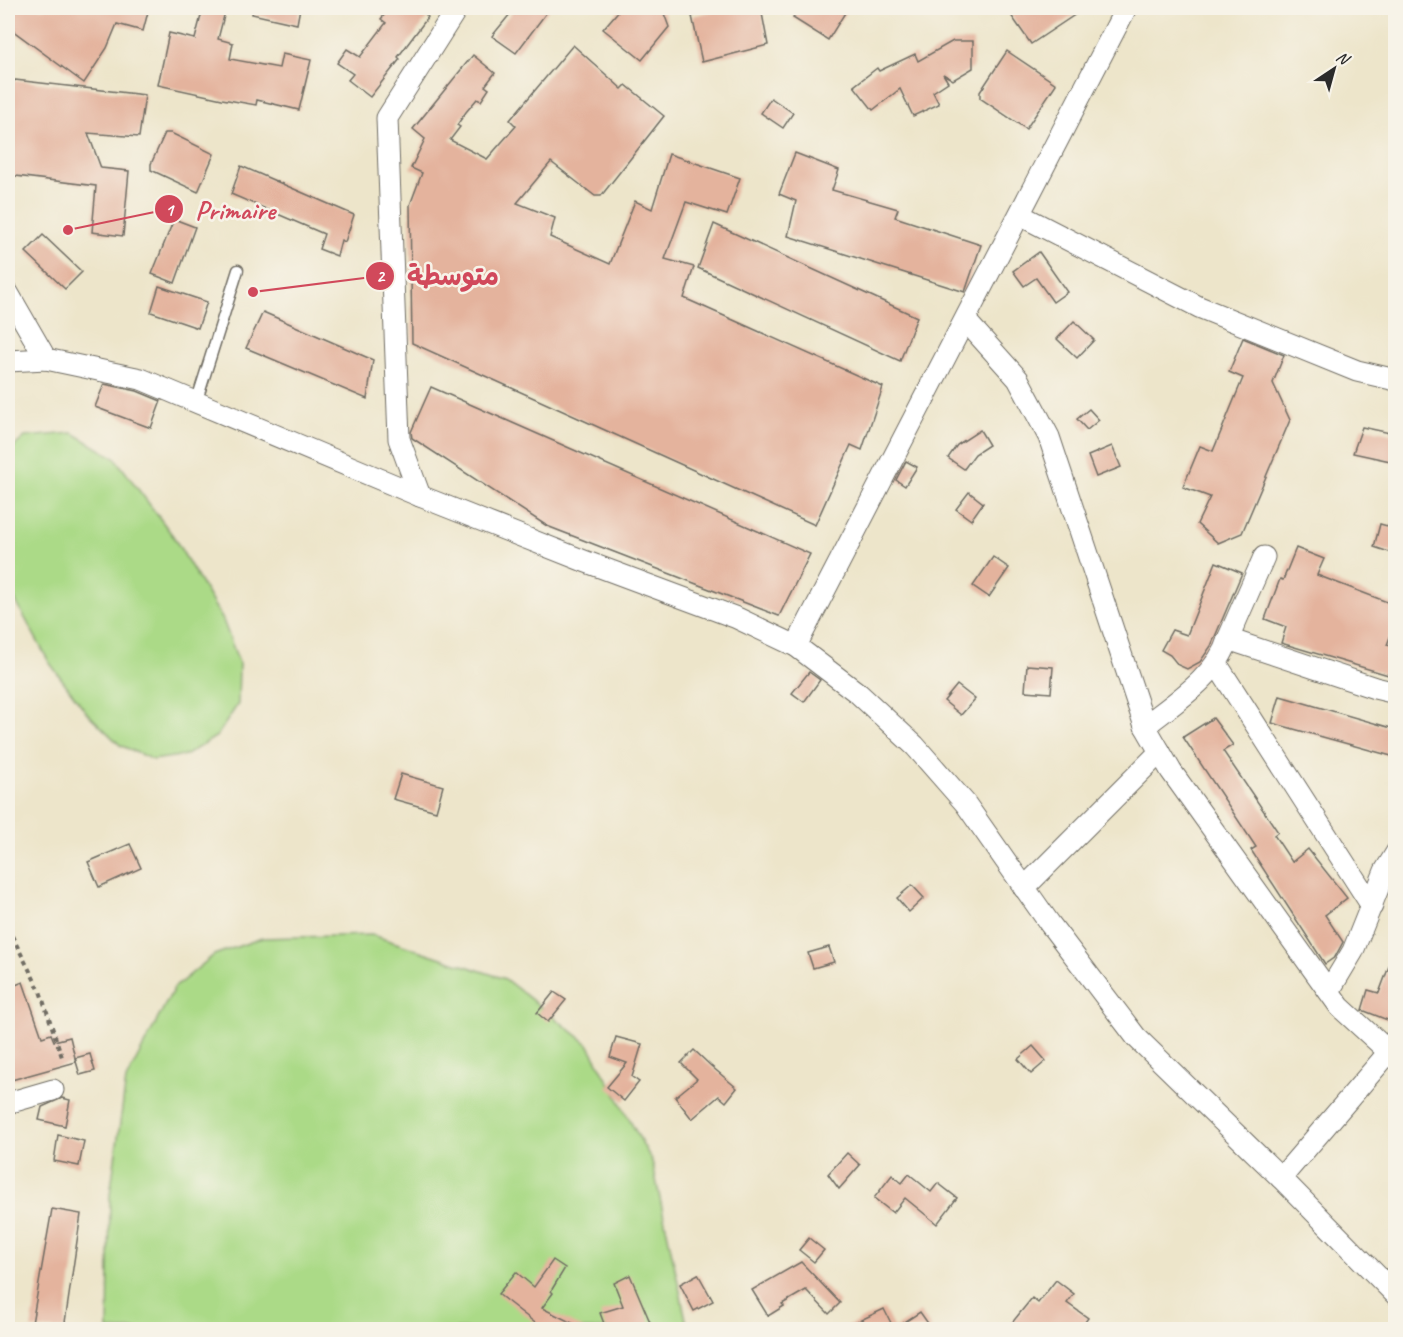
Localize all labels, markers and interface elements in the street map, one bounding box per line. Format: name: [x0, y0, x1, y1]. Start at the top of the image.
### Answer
north arrow: [1304, 39, 1364, 99]
text: N: [1332, 47, 1355, 70]
callout: Primaire: [154, 187, 287, 232]
text: Primaire: [195, 193, 278, 227]
text: 1: [165, 199, 175, 221]
callout: متوسطة: [365, 253, 511, 298]
text: متوسطة: [407, 259, 499, 293]
text: 2: [376, 265, 386, 287]

